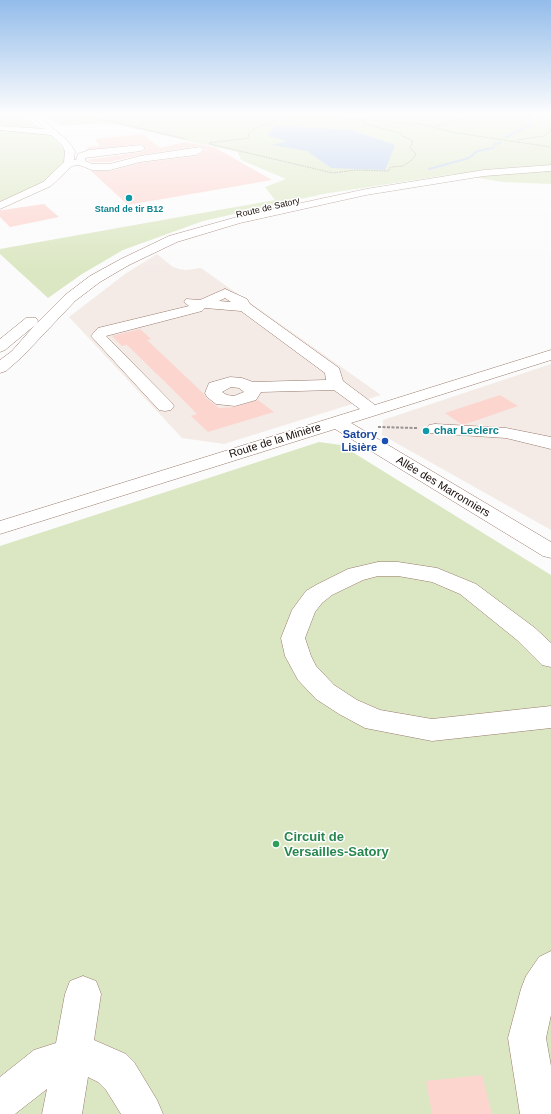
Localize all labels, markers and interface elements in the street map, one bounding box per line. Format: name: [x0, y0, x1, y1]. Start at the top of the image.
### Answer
marker: Stand de tir B12: [124, 193, 134, 203]
street label: Route de Satory: [235, 195, 301, 221]
place label: Stand de tir B12: [95, 205, 163, 215]
street label: Route de la Minière: [227, 421, 323, 461]
place label: char Leclerc: [434, 424, 499, 438]
marker: char Leclerc: [421, 426, 431, 436]
place label: Satory Lisière: [342, 428, 377, 454]
marker: Satory Lisière: [380, 436, 390, 446]
street label: Allée des Marronniers: [394, 454, 492, 520]
place label: Circuit de Versailles-Satory: [284, 829, 389, 860]
marker: Circuit de Versailles-Satory: [271, 839, 281, 849]

